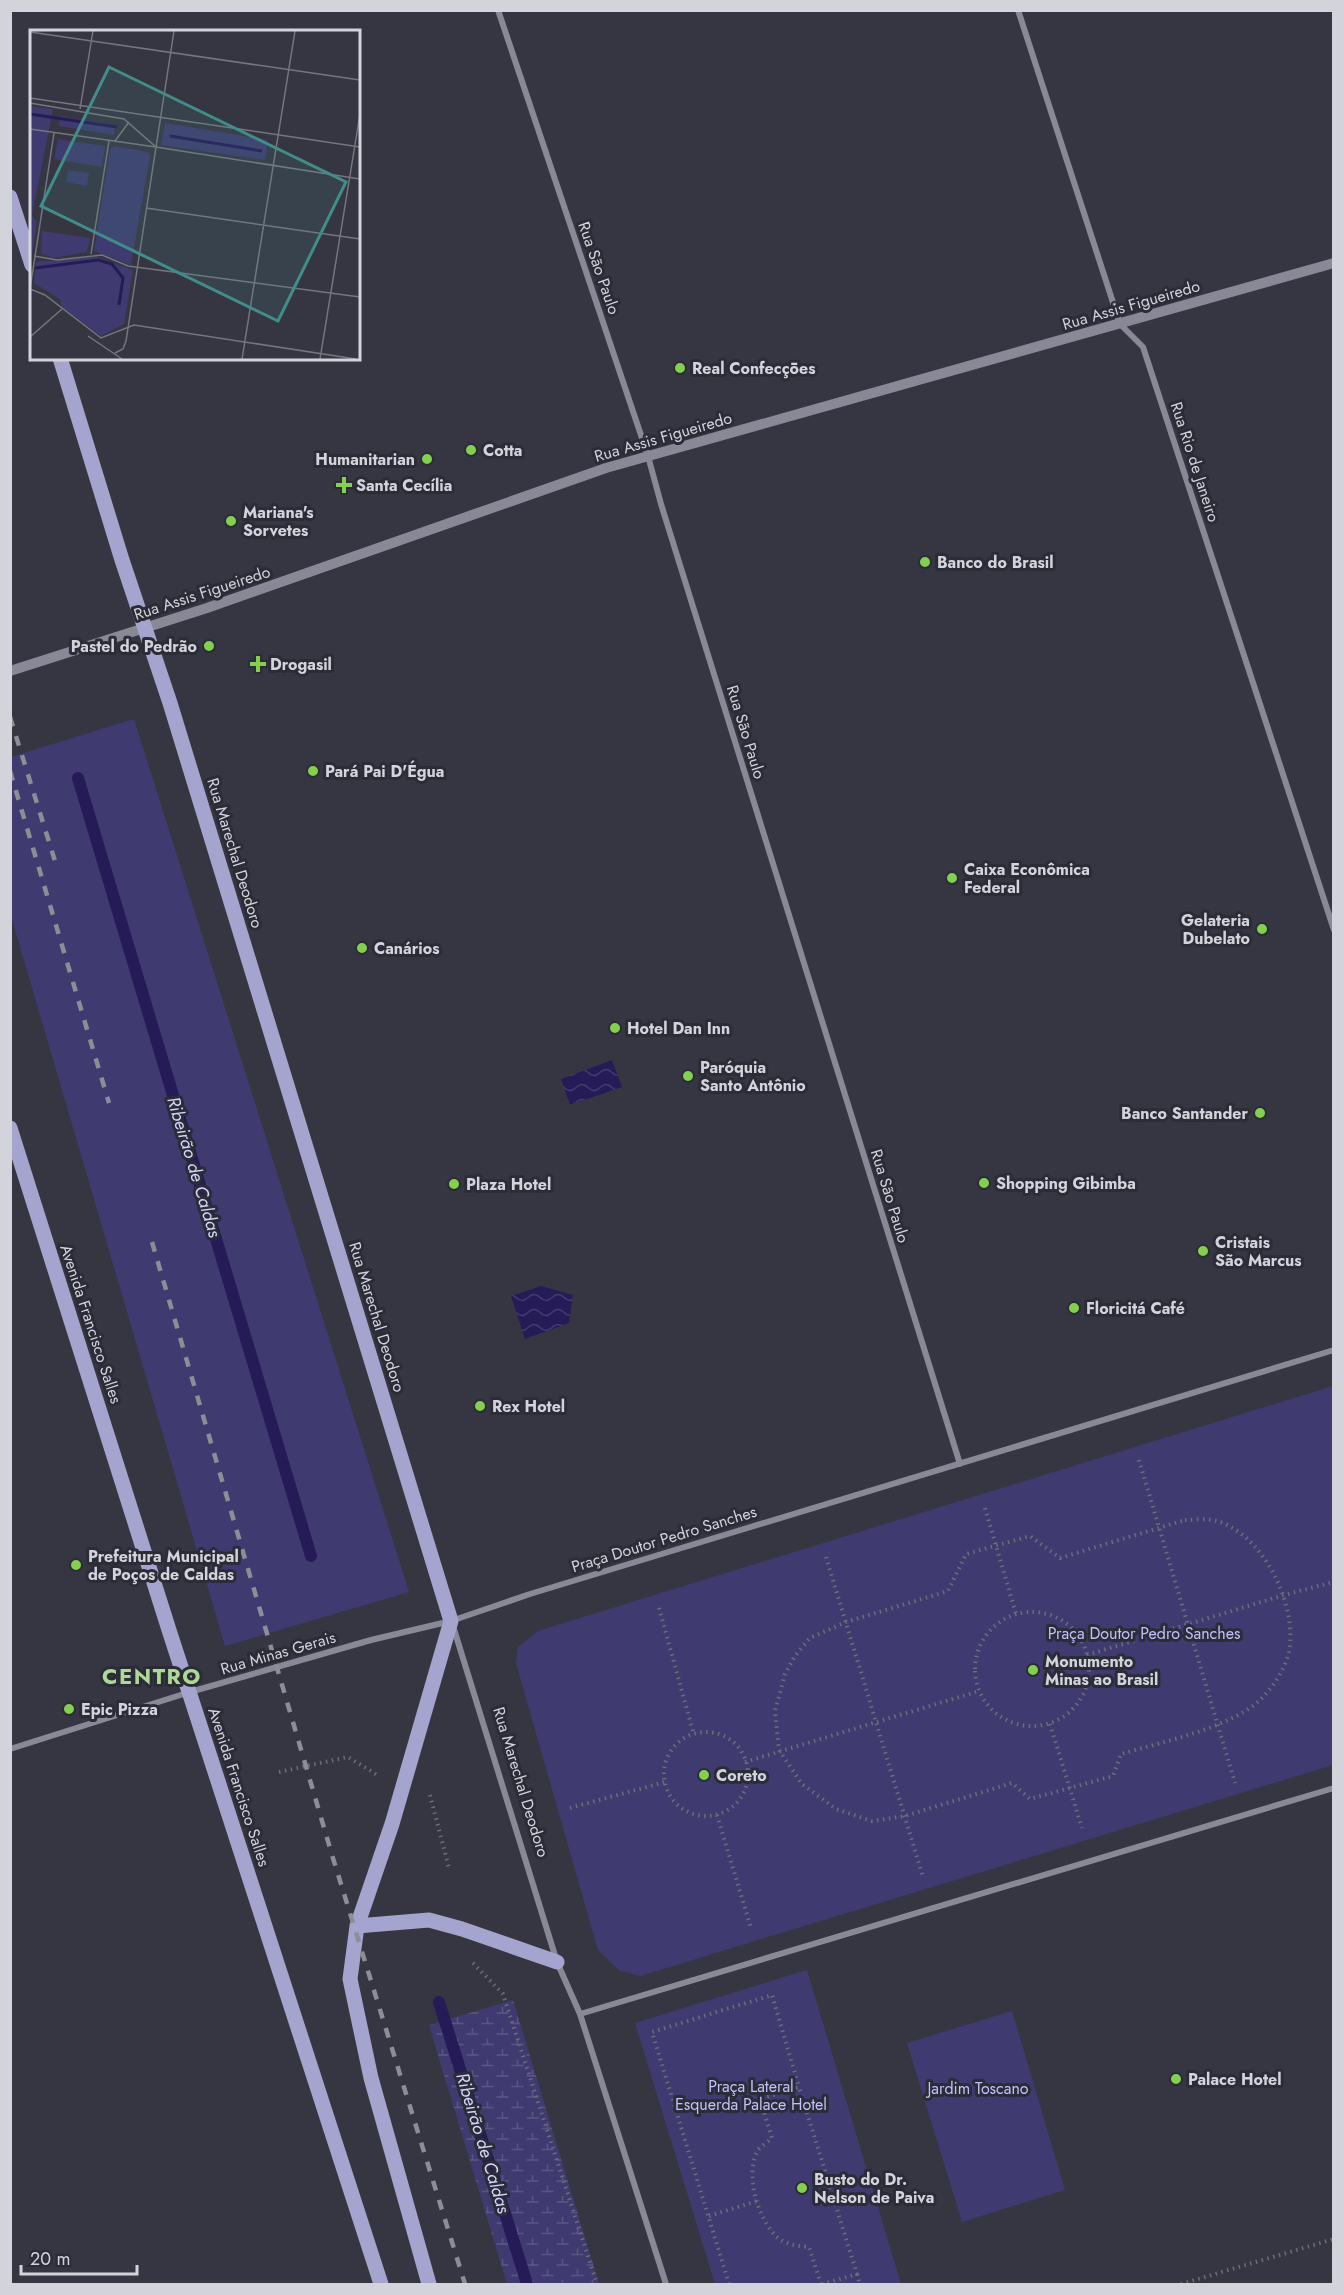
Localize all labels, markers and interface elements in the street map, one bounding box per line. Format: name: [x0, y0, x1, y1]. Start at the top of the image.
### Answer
inset map: [30, 30, 360, 360]
street label: Rua São Paulo: [572, 219, 626, 318]
street label: Rua Assis Figueiredo: [1060, 274, 1203, 336]
place label: Real Confecçōes: [692, 357, 816, 380]
marker: Real Confecçōes: [673, 361, 687, 375]
street label: Rua Rio de Janeiro: [1165, 399, 1225, 525]
street label: Rua Assis Figueiredo: [592, 406, 735, 468]
place label: Cotta: [483, 439, 522, 462]
marker: Cotta: [464, 443, 478, 457]
place label: Humanitarian: [315, 448, 415, 471]
marker: Humanitarian: [420, 452, 434, 466]
place label: Santa Cecília: [356, 474, 452, 497]
marker: Santa Cecília: [337, 478, 351, 492]
place label: Mariana's Sorvetes: [243, 501, 313, 542]
marker: Mariana's Sorvetes: [224, 514, 238, 528]
place label: Banco do Brasil: [937, 551, 1054, 574]
marker: Banco do Brasil: [918, 555, 932, 569]
street label: Rua Assis Figueiredo: [131, 560, 273, 626]
place label: Pastel do Pedrão: [71, 635, 197, 658]
marker: Pastel do Pedrão: [202, 639, 216, 653]
place label: Drogasil: [270, 653, 332, 676]
marker: Drogasil: [251, 657, 265, 671]
street label: Rua São Paulo: [721, 682, 771, 782]
place label: Pará Pai D'Égua: [325, 760, 444, 783]
marker: Pará Pai D'Égua: [306, 764, 320, 778]
street label: Rua Marechal Deodoro: [201, 775, 269, 931]
place label: Caixa Econômica Federal: [964, 858, 1090, 899]
marker: Caixa Econômica Federal: [945, 871, 959, 885]
place label: Gelateria Dubelato: [1181, 909, 1250, 950]
marker: Gelateria Dubelato: [1255, 922, 1269, 936]
place label: Canários: [374, 937, 439, 960]
marker: Canários: [355, 941, 369, 955]
place label: Hotel Dan Inn: [627, 1017, 730, 1040]
marker: Hotel Dan Inn: [608, 1021, 622, 1035]
place label: Paróquia Santo Antônio: [700, 1056, 806, 1097]
marker: Paróquia Santo Antônio: [681, 1069, 695, 1083]
water label: Ribeirão de Caldas: [160, 1093, 228, 1242]
place label: Banco Santander: [1121, 1102, 1248, 1125]
marker: Banco Santander: [1253, 1106, 1267, 1120]
street label: Rua São Paulo: [865, 1146, 915, 1246]
place label: Shopping Gibimba: [996, 1172, 1136, 1195]
place label: Plaza Hotel: [466, 1173, 551, 1196]
marker: Shopping Gibimba: [977, 1176, 991, 1190]
marker: Plaza Hotel: [447, 1177, 461, 1191]
place label: Cristais São Marcus: [1215, 1231, 1302, 1272]
street label: Rua Marechal Deodoro: [343, 1239, 411, 1395]
street label: Avenida Francisco Salles: [54, 1241, 128, 1407]
marker: Cristais São Marcus: [1196, 1244, 1210, 1258]
place label: Floricitá Café: [1086, 1297, 1185, 1320]
marker: Floricitá Café: [1067, 1301, 1081, 1315]
place label: Rex Hotel: [492, 1395, 565, 1418]
marker: Rex Hotel: [473, 1399, 487, 1413]
street label: Praça Doutor Pedro Sanches: [568, 1500, 760, 1578]
place label: Prefeitura Municipal de Poços de Caldas: [88, 1545, 239, 1586]
marker: Prefeitura Municipal de Poços de Caldas: [69, 1558, 83, 1572]
park label: Praça Doutor Pedro Sanches: [1048, 1622, 1240, 1645]
street label: Rua Minas Gerais: [218, 1626, 338, 1680]
place label: Monumento Minas ao Brasil: [1045, 1650, 1158, 1691]
district label: CENTRO: [102, 1660, 202, 1692]
marker: Monumento Minas ao Brasil: [1026, 1663, 1040, 1677]
place label: Epic Pizza: [81, 1698, 158, 1721]
marker: Epic Pizza: [62, 1702, 76, 1716]
street label: Avenida Francisco Salles: [202, 1704, 276, 1870]
street label: Rua Marechal Deodoro: [487, 1704, 555, 1860]
place label: Coreto: [716, 1764, 767, 1787]
marker: Coreto: [697, 1768, 711, 1782]
place label: Palace Hotel: [1188, 2068, 1282, 2091]
water label: Ribeirão de Caldas: [449, 2069, 517, 2218]
marker: Palace Hotel: [1169, 2072, 1183, 2086]
park label: Praça Lateral Esquerda Palace Hotel: [675, 2075, 827, 2116]
park label: Jardim Toscano: [925, 2077, 1029, 2100]
place label: Busto do Dr. Nelson de Paiva: [814, 2168, 934, 2209]
marker: Busto do Dr. Nelson de Paiva: [795, 2181, 809, 2195]
scale bar: [21, 2238, 136, 2276]
text: 20 m: [30, 2246, 70, 2272]

